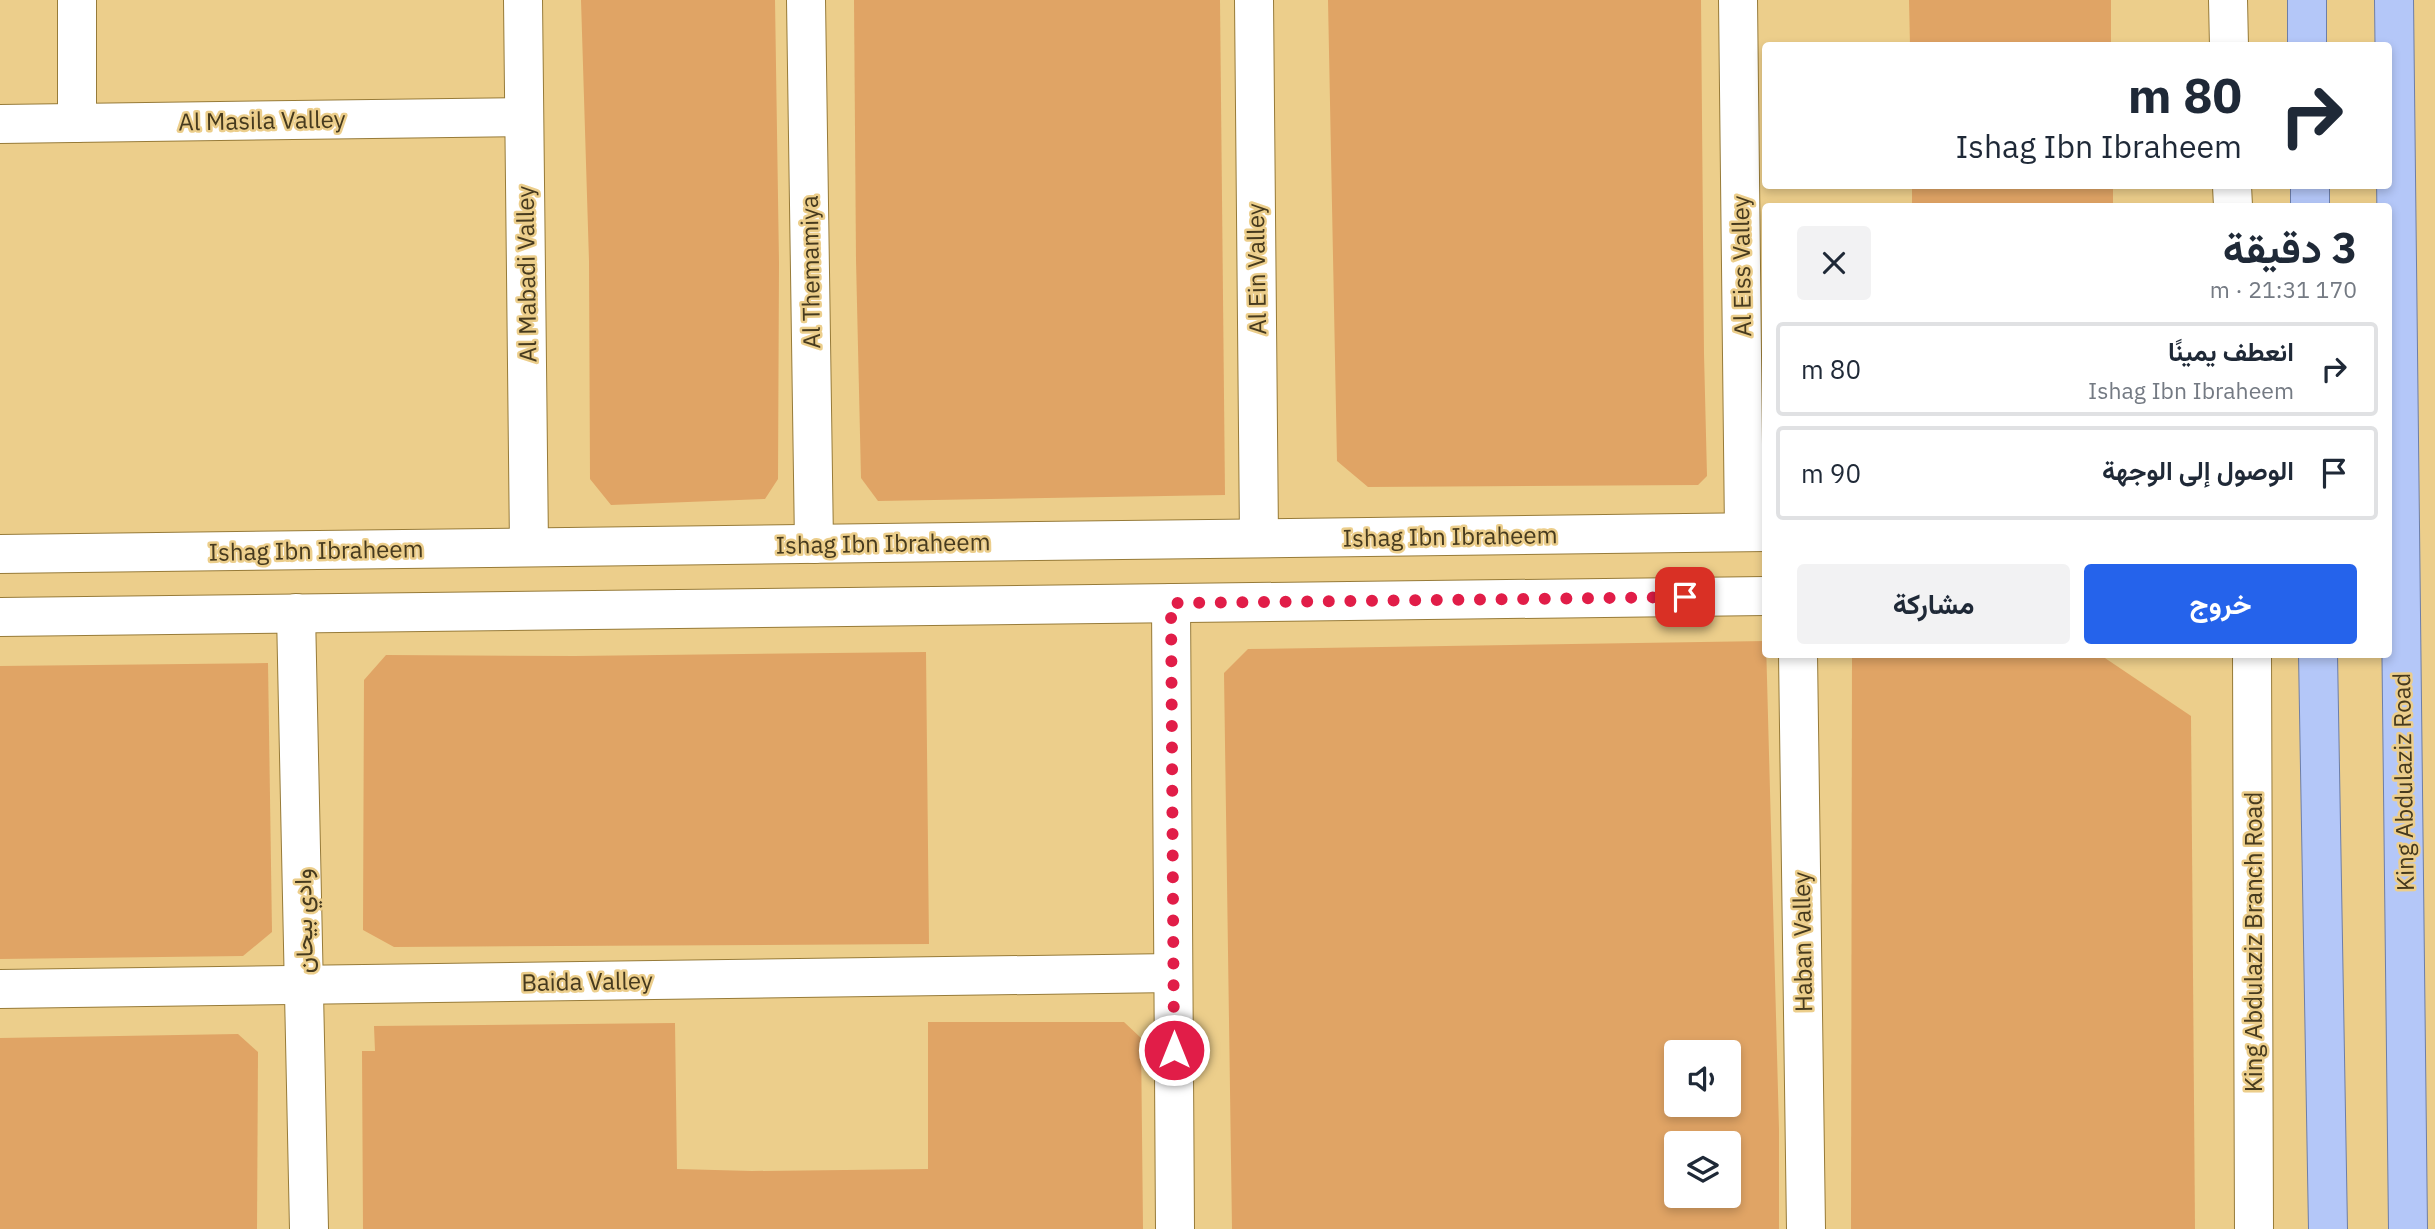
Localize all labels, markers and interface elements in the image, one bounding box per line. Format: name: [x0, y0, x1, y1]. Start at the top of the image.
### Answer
text: 80 m: [2128, 63, 2242, 126]
icon: right: [2266, 70, 2357, 161]
street label: Al Masila Valley: [178, 103, 346, 137]
text: Ishag Ibn Ibraheem: [1956, 125, 2242, 167]
street label: Al Mabadi Valley: [508, 185, 544, 363]
street label: Al Themamiya: [793, 195, 827, 349]
street label: Al Eiss Valley: [1724, 195, 1758, 337]
street label: Al Ein Valley: [1239, 203, 1273, 335]
text: 3 دقيقة: [2223, 220, 2357, 275]
button: close: [1797, 226, 1871, 300]
text: 170 m · 21:31: [2210, 274, 2357, 304]
text: انعطف يمينًا: [2168, 334, 2294, 368]
icon: right: [2315, 350, 2353, 388]
text: 80 m: [1801, 352, 1861, 386]
text: Ishag Ibn Ibraheem: [2088, 375, 2294, 405]
text: الوصول إلى الوجهة: [2102, 453, 2294, 487]
icon: arrive: [2315, 454, 2353, 492]
text: 90 m: [1801, 456, 1861, 490]
street label: Ishag Ibn Ibraheem: [1342, 518, 1558, 554]
street label: Ishag Ibn Ibraheem: [775, 525, 991, 561]
street label: Ishag Ibn Ibraheem: [208, 532, 424, 568]
button: مشاركة: [1797, 564, 2070, 644]
button: خروج: [2084, 564, 2357, 644]
pin: [1655, 567, 1715, 627]
icon: arrive: [1666, 578, 1704, 616]
street label: King Abdulaziz Road: [2385, 672, 2421, 892]
street label: King Abdulaziz Branch Road: [2237, 792, 2269, 1092]
street label: وادي بيحان: [286, 868, 324, 974]
street label: Haban Valley: [1785, 871, 1819, 1013]
street label: Baida Valley: [521, 964, 653, 998]
position arrow: [1137, 1013, 1211, 1087]
map controls: [1664, 1040, 1741, 1208]
button: sound: [1664, 1040, 1741, 1117]
button: layers: [1664, 1131, 1741, 1208]

